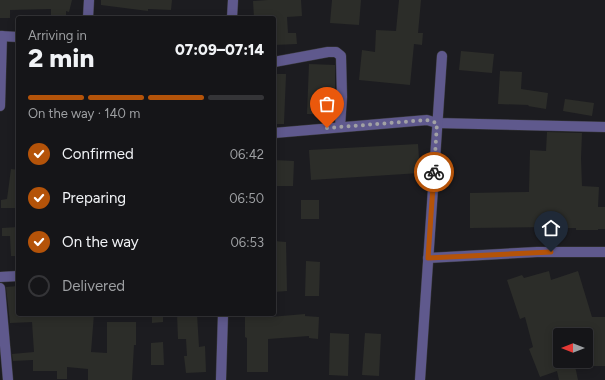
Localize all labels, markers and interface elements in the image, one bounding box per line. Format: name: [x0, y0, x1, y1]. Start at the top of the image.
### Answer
text: Arriving in: [28, 28, 87, 43]
text: 07:09–07:14: [175, 41, 264, 59]
text: 2 min: [28, 42, 94, 74]
pin: [310, 87, 344, 128]
icon: bag: [316, 93, 338, 115]
text: On the way · 140 m: [28, 106, 140, 121]
icon: check: [28, 143, 50, 165]
text: Confirmed: [62, 145, 134, 163]
text: 06:42: [230, 147, 264, 162]
courier: [414, 152, 454, 192]
icon: bike: [423, 161, 445, 183]
icon: check: [28, 187, 50, 209]
text: Preparing: [62, 189, 126, 207]
text: 06:50: [229, 191, 264, 206]
pin: [534, 211, 568, 252]
icon: home: [540, 217, 562, 239]
icon: check: [28, 231, 50, 253]
text: On the way: [62, 233, 139, 251]
text: 06:53: [230, 235, 264, 250]
text: Delivered: [62, 277, 125, 295]
north arrow: [553, 328, 593, 368]
map controls: [553, 328, 593, 368]

